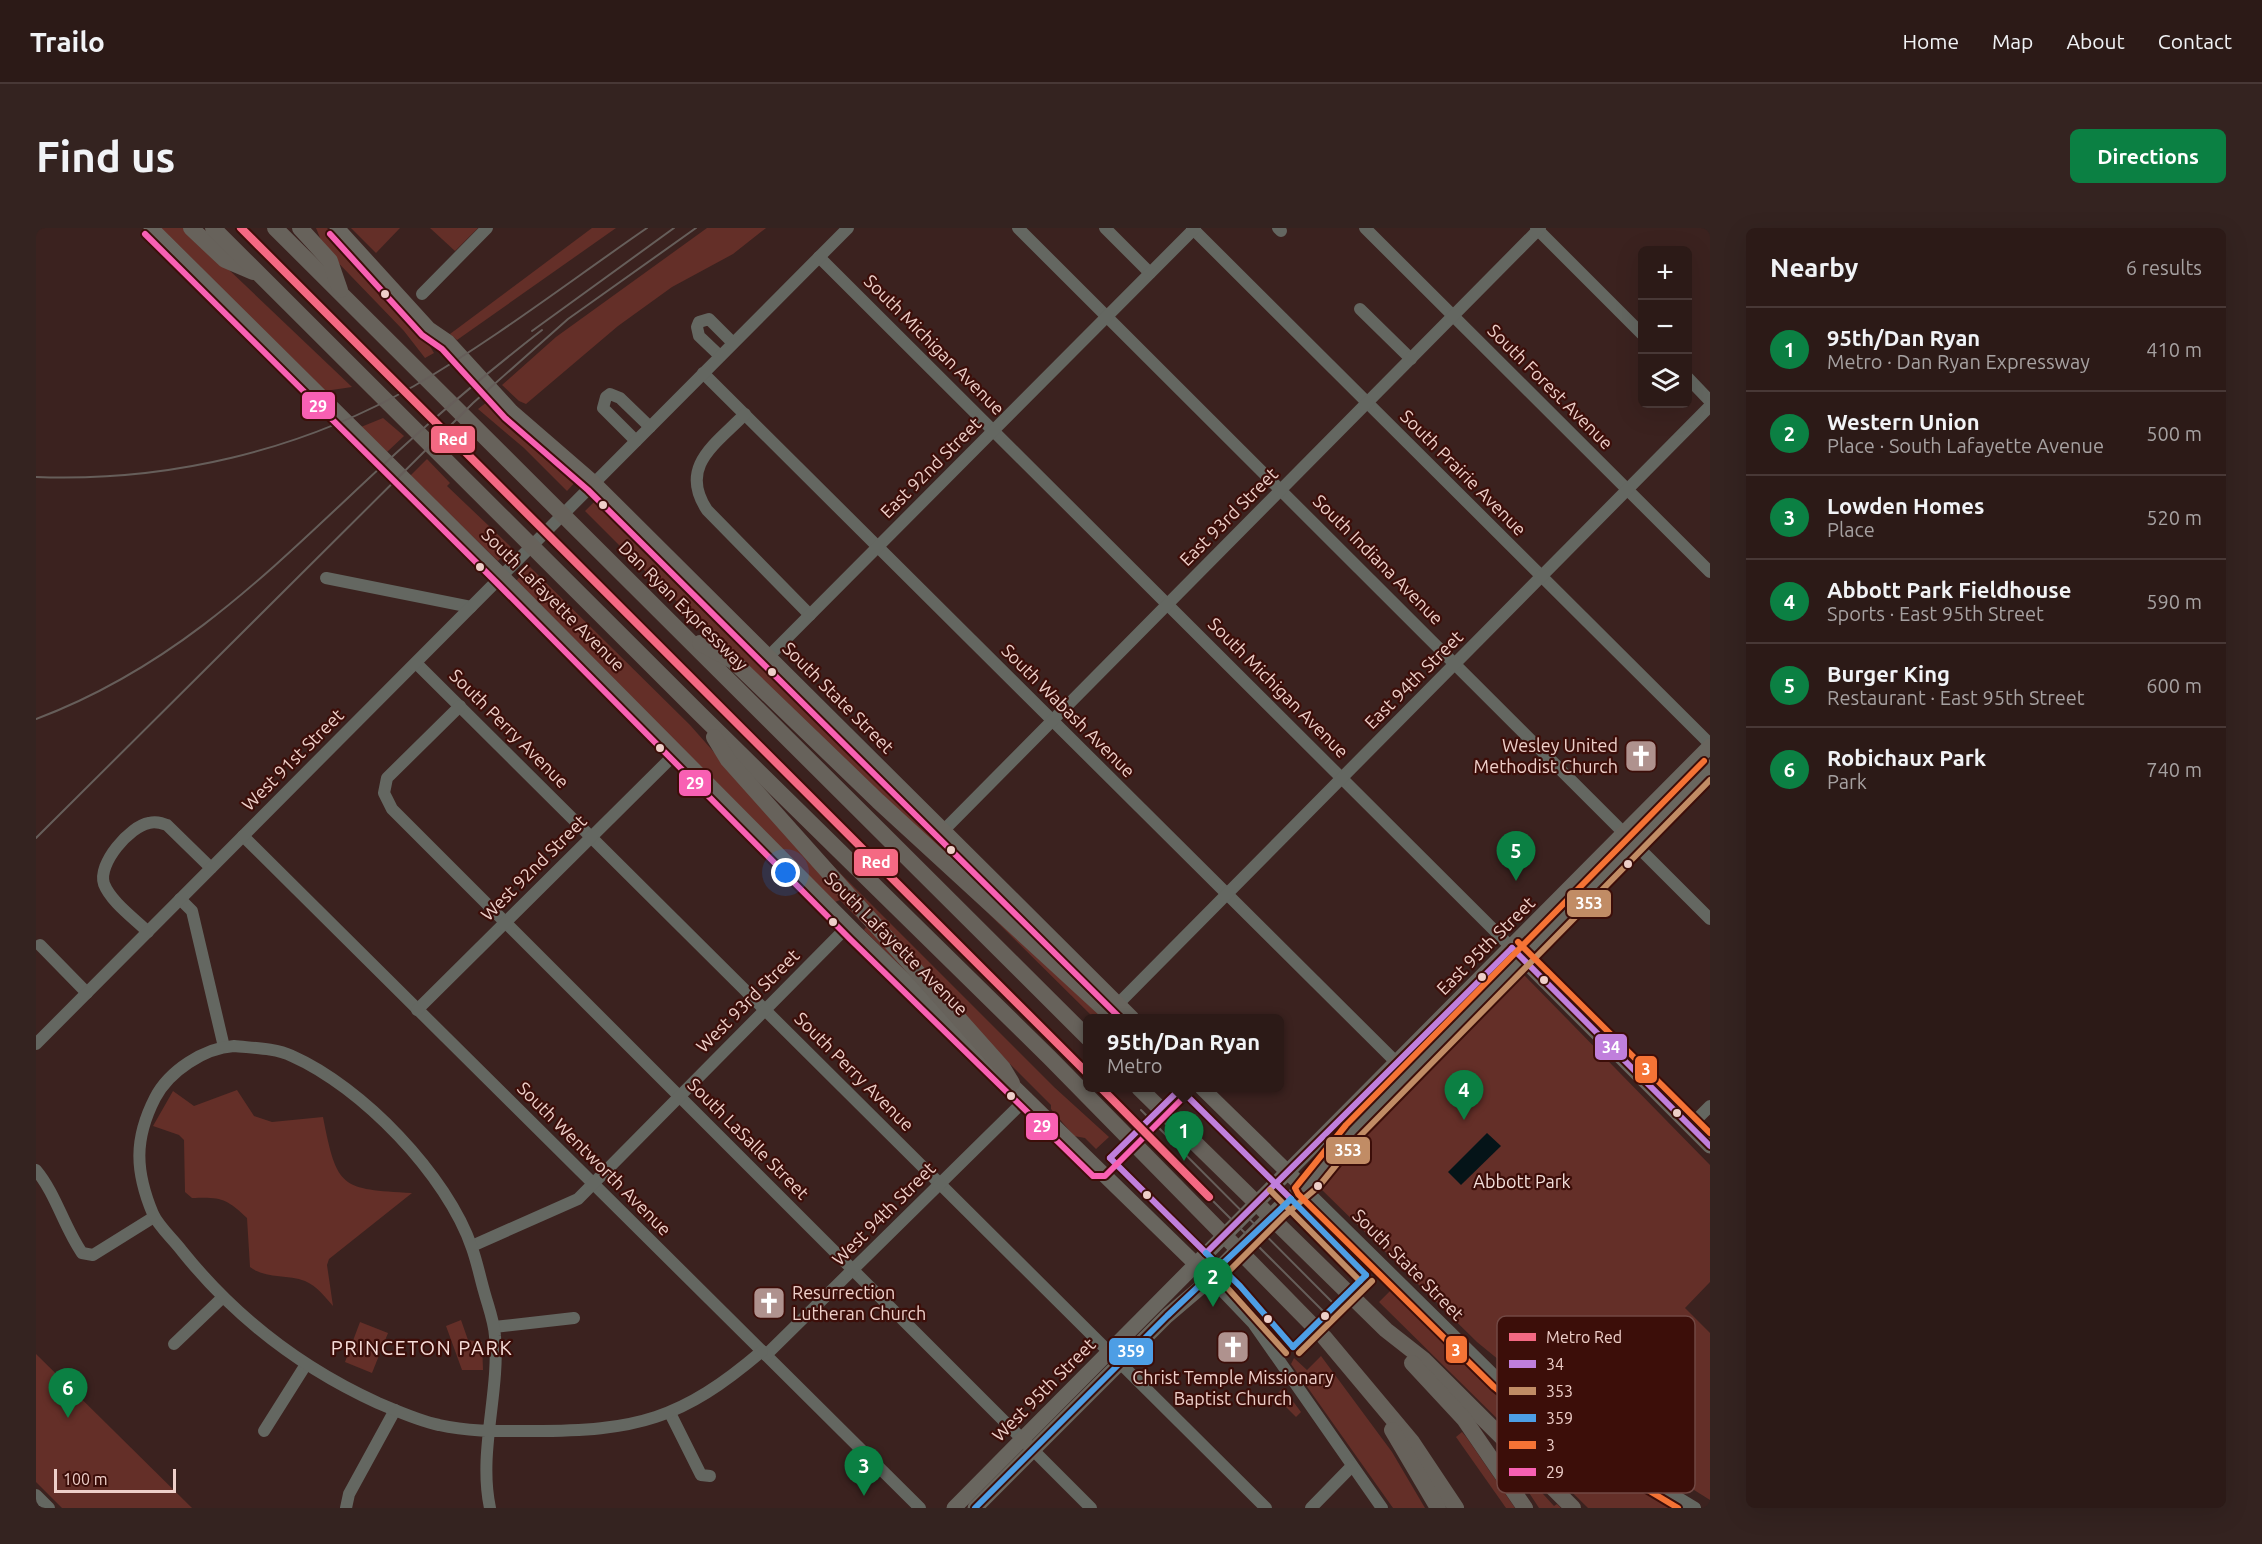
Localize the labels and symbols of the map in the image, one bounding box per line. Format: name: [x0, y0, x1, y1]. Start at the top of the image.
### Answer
street label: South Michigan Avenue: [861, 270, 1009, 418]
unlabelled marker: [379, 288, 391, 300]
street label: South Forest Avenue: [1484, 320, 1617, 453]
line badge: 29: [301, 391, 336, 420]
text: 29: [309, 397, 327, 415]
street label: South Prairie Avenue: [1397, 406, 1530, 539]
street label: East 92nd Street: [876, 413, 985, 522]
line badge: Red: [430, 425, 476, 454]
text: Red: [439, 430, 467, 448]
street label: East 93rd Street: [1175, 463, 1281, 569]
street label: South Indiana Avenue: [1310, 490, 1448, 628]
unlabelled marker: [597, 499, 609, 511]
street label: South Lafayette Avenue: [478, 524, 629, 675]
street label: Dan Ryan Expressway: [615, 537, 753, 674]
unlabelled marker: [474, 561, 486, 573]
street label: South Michigan Avenue: [1205, 613, 1353, 761]
street label: East 94th Street: [1360, 626, 1466, 732]
street label: South State Street: [779, 638, 898, 757]
street label: South Wabash Avenue: [998, 640, 1139, 781]
street label: South Perry Avenue: [446, 665, 573, 792]
unlabelled marker: [766, 666, 778, 678]
street label: West 91st Street: [238, 705, 347, 814]
place label: Wesley United Methodist Church: [1474, 735, 1618, 776]
church icon: Wesley United Methodist Church: [1623, 738, 1659, 774]
unlabelled marker: [654, 742, 666, 754]
line badge: 29: [678, 769, 712, 797]
text: 29: [686, 774, 704, 792]
street label: West 92nd Street: [476, 810, 590, 924]
pin: 5: [1496, 832, 1536, 881]
unlabelled marker: [945, 844, 957, 856]
line badge: Red: [853, 848, 899, 877]
text: Red: [862, 853, 890, 871]
your location: [771, 858, 800, 887]
unlabelled marker: [1622, 858, 1634, 870]
street label: South Lafayette Avenue: [821, 868, 972, 1019]
line badge: 353: [1566, 889, 1612, 918]
street label: East 95th Street: [1432, 892, 1538, 998]
text: 353: [1575, 894, 1603, 912]
unlabelled marker: [827, 916, 839, 928]
street label: West 93rd Street: [692, 945, 803, 1056]
unlabelled marker: [1476, 971, 1488, 983]
unlabelled marker: [1538, 974, 1550, 986]
street label: South Perry Avenue: [791, 1008, 918, 1135]
line badge: 34: [1594, 1033, 1628, 1061]
text: 34: [1602, 1038, 1620, 1056]
line badge: 3: [1634, 1055, 1658, 1084]
text: 3: [1641, 1060, 1651, 1078]
pin: 4: [1444, 1070, 1484, 1120]
street label: South LaSalle Street: [684, 1074, 813, 1203]
street label: South Wentworth Avenue: [514, 1077, 676, 1239]
unlabelled marker: [1005, 1090, 1017, 1102]
unlabelled marker: [1671, 1107, 1683, 1119]
line badge: 29: [1025, 1112, 1059, 1141]
pin: 1: [1164, 1112, 1204, 1161]
text: 29: [1033, 1117, 1051, 1135]
line badge: 353: [1325, 1136, 1371, 1165]
text: 353: [1334, 1141, 1362, 1159]
street label: West 94th Street: [828, 1158, 939, 1269]
park label: Abbott Park: [1473, 1171, 1571, 1191]
unlabelled marker: [1312, 1180, 1324, 1192]
unlabelled marker: [1141, 1189, 1153, 1201]
street label: South State Street: [1349, 1205, 1468, 1324]
pin: 2: [1194, 1258, 1232, 1307]
place label: Resurrection Lutheran Church: [792, 1282, 926, 1323]
church icon: Resurrection Lutheran Church: [751, 1285, 787, 1321]
unlabelled marker: [1319, 1310, 1331, 1322]
unlabelled marker: [1262, 1313, 1274, 1325]
legend: [1497, 1316, 1695, 1493]
text: Metro Red: [1546, 1328, 1622, 1346]
church icon: Christ Temple Missionary Baptist Church: [1215, 1329, 1251, 1365]
street label: West 95th Street: [988, 1334, 1099, 1445]
line badge: 3: [1445, 1335, 1468, 1364]
district label: PRINCETON PARK: [331, 1336, 513, 1359]
line badge: 359: [1108, 1337, 1154, 1366]
text: 3: [1451, 1341, 1461, 1359]
text: 359: [1117, 1342, 1145, 1360]
text: 34: [1546, 1355, 1564, 1373]
place label: Christ Temple Missionary Baptist Church: [1132, 1367, 1334, 1408]
pin: 6: [48, 1368, 87, 1418]
text: 353: [1546, 1382, 1573, 1400]
text: 359: [1546, 1409, 1573, 1427]
text: 3: [1546, 1436, 1555, 1454]
pin: 3: [844, 1446, 884, 1496]
text: 29: [1546, 1463, 1564, 1481]
scale bar: [54, 1466, 176, 1494]

